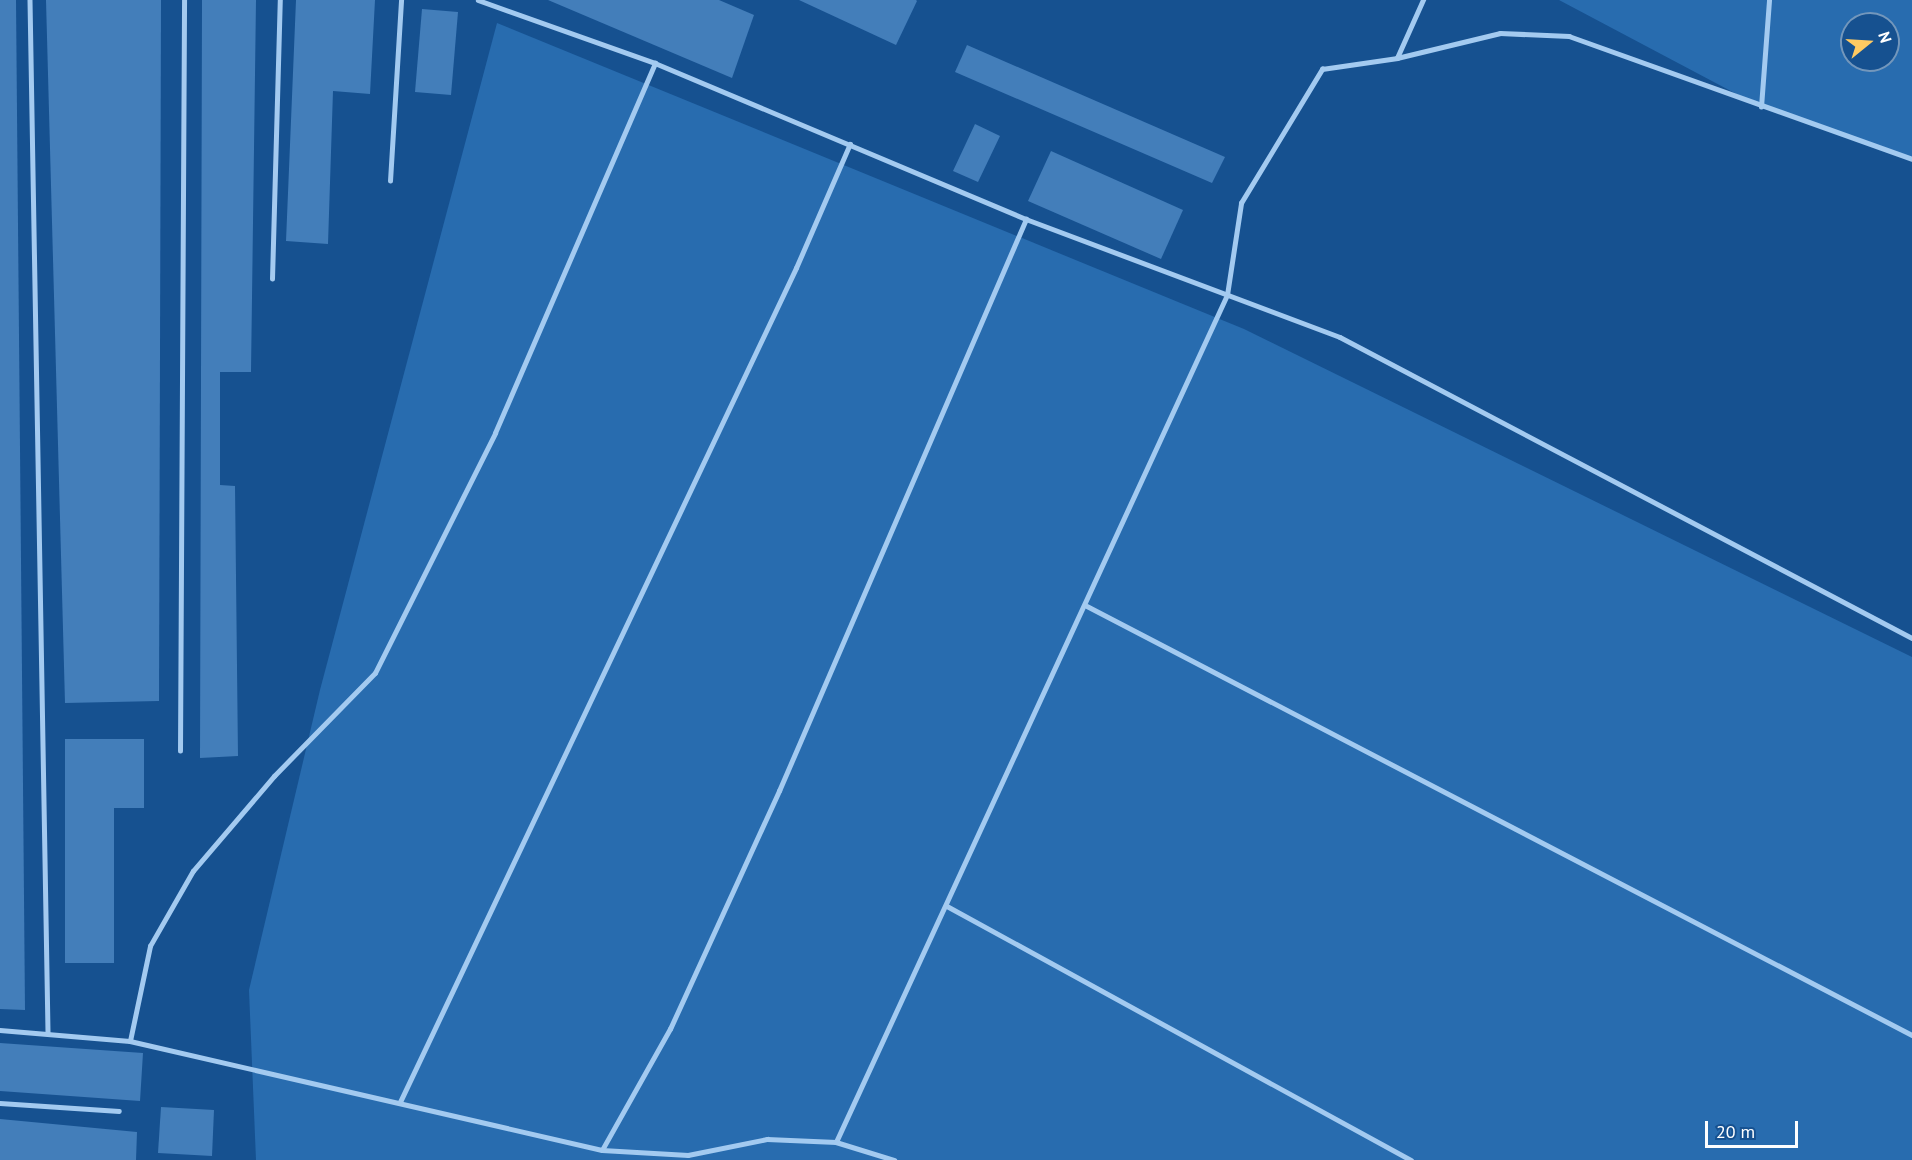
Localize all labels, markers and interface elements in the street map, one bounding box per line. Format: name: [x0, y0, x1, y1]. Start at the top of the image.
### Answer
north arrow: [1840, 12, 1900, 72]
text: N: [1874, 29, 1896, 45]
scale bar: [1708, 1109, 1801, 1147]
text: 20 m: [1716, 1120, 1755, 1143]

